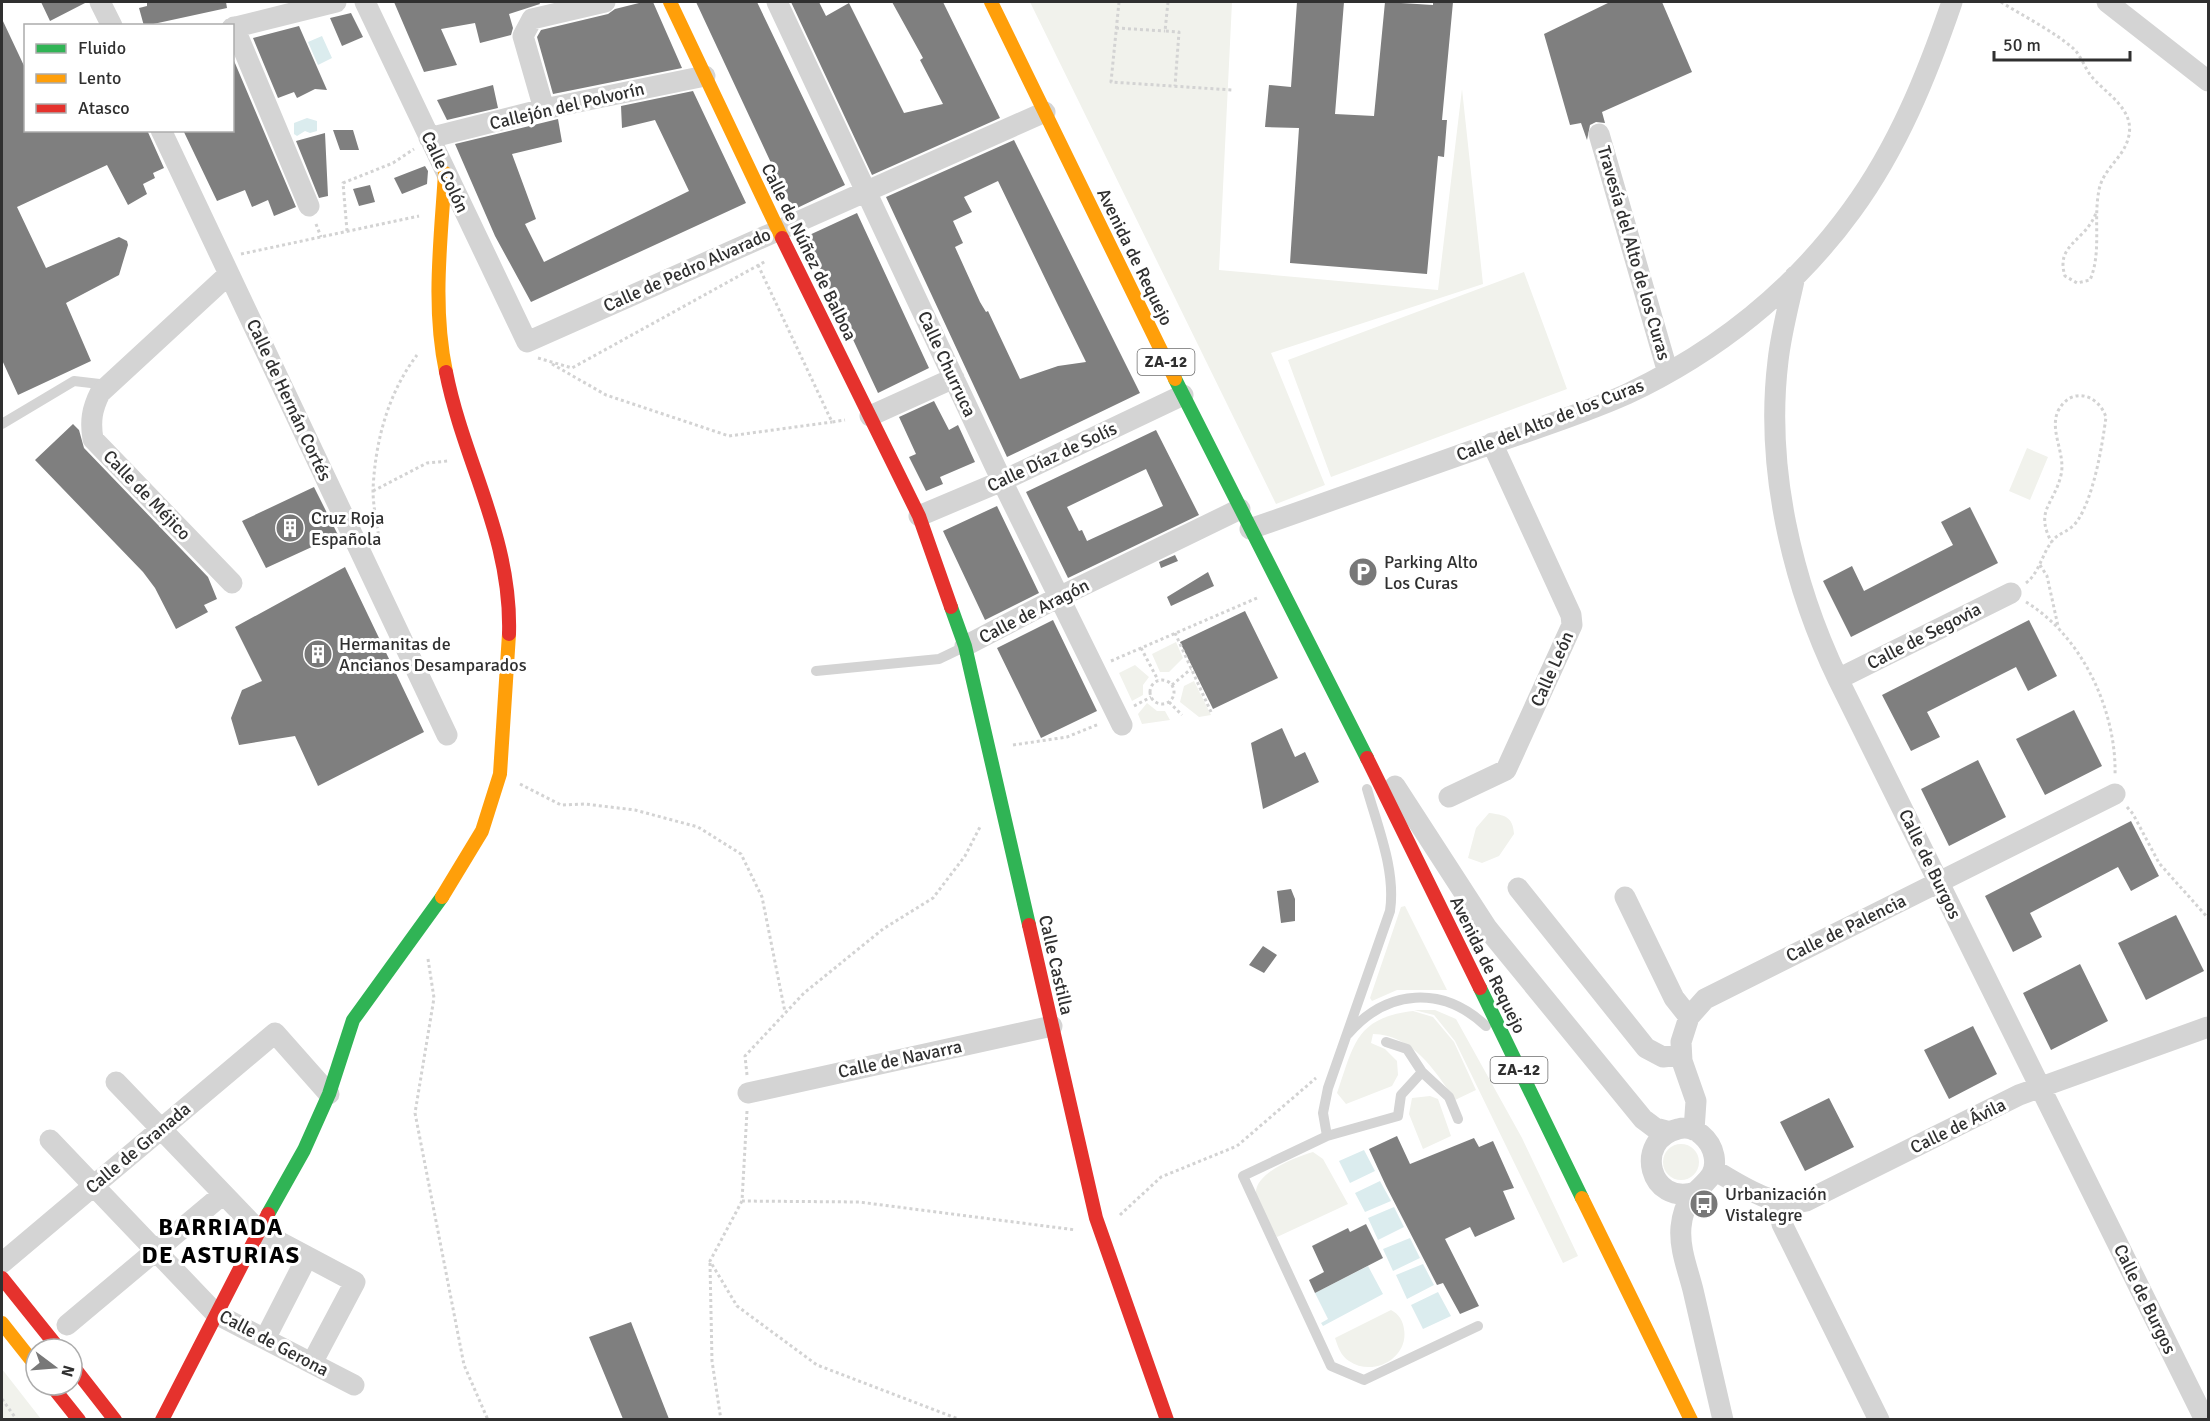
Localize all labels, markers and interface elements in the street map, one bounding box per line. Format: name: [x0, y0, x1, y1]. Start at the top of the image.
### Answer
legend: [24, 24, 234, 132]
scale bar: [1994, 24, 2130, 62]
text: 50 m: [2003, 34, 2041, 56]
text: Fluido: [78, 37, 126, 59]
text: Lento: [78, 67, 121, 89]
street label: Callejón del Polvorín: [487, 77, 647, 135]
text: Atasco: [78, 97, 130, 119]
street label: Calle Colón: [417, 128, 473, 216]
street label: Travesía del Alto de los Curas: [1593, 143, 1675, 363]
street label: Calle de Núñez de Balboa: [757, 160, 861, 344]
street label: Avenida de Requejo: [1092, 185, 1178, 329]
street label: Calle de Pedro Alvarado: [600, 223, 774, 317]
street label: Calle Churruca: [913, 308, 981, 420]
street label: Calle de Hernán Cortés: [242, 316, 336, 485]
road number: ZA-12: [1138, 349, 1194, 375]
street label: Calle del Alto de los Curas: [1453, 374, 1647, 466]
street label: Calle Díaz de Solís: [984, 417, 1120, 497]
street label: Calle de Méjico: [99, 445, 195, 545]
place label: Cruz Roja Española: [311, 507, 384, 550]
building icon: Cruz Roja Española: [274, 512, 306, 544]
place label: Parking Alto Los Curas: [1384, 551, 1478, 594]
parking icon: Parking Alto Los Curas: [1347, 556, 1379, 588]
street label: Calle de Aragón: [975, 574, 1093, 648]
street label: Calle de Segovia: [1863, 598, 1985, 674]
street label: Calle León: [1526, 628, 1578, 710]
place label: Hermanitas de Ancianos Desamparados: [339, 633, 527, 676]
building icon: Hermanitas de Ancianos Desamparados: [302, 638, 334, 670]
street label: Calle de Burgos: [1894, 805, 1966, 923]
street label: Calle de Palencia: [1782, 889, 1910, 967]
street label: Avenida de Requejo: [1445, 893, 1531, 1037]
street label: Calle Castilla: [1034, 913, 1078, 1017]
street label: Calle de Navarra: [836, 1035, 964, 1083]
road number: ZA-12: [1490, 1057, 1547, 1083]
street label: Calle de Ávila: [1907, 1093, 2009, 1159]
street label: Calle de Granada: [81, 1098, 195, 1198]
place label: Urbanización Vistalegre: [1725, 1183, 1827, 1226]
bus stop icon: Urbanización Vistalegre: [1688, 1188, 1720, 1220]
district label: BARRIADA DE ASTURIAS: [141, 1212, 301, 1270]
street label: Calle de Burgos: [2109, 1240, 2181, 1358]
street label: Calle de Gerona: [216, 1305, 332, 1381]
north arrow: [24, 1337, 84, 1397]
text: N: [56, 1363, 79, 1379]

